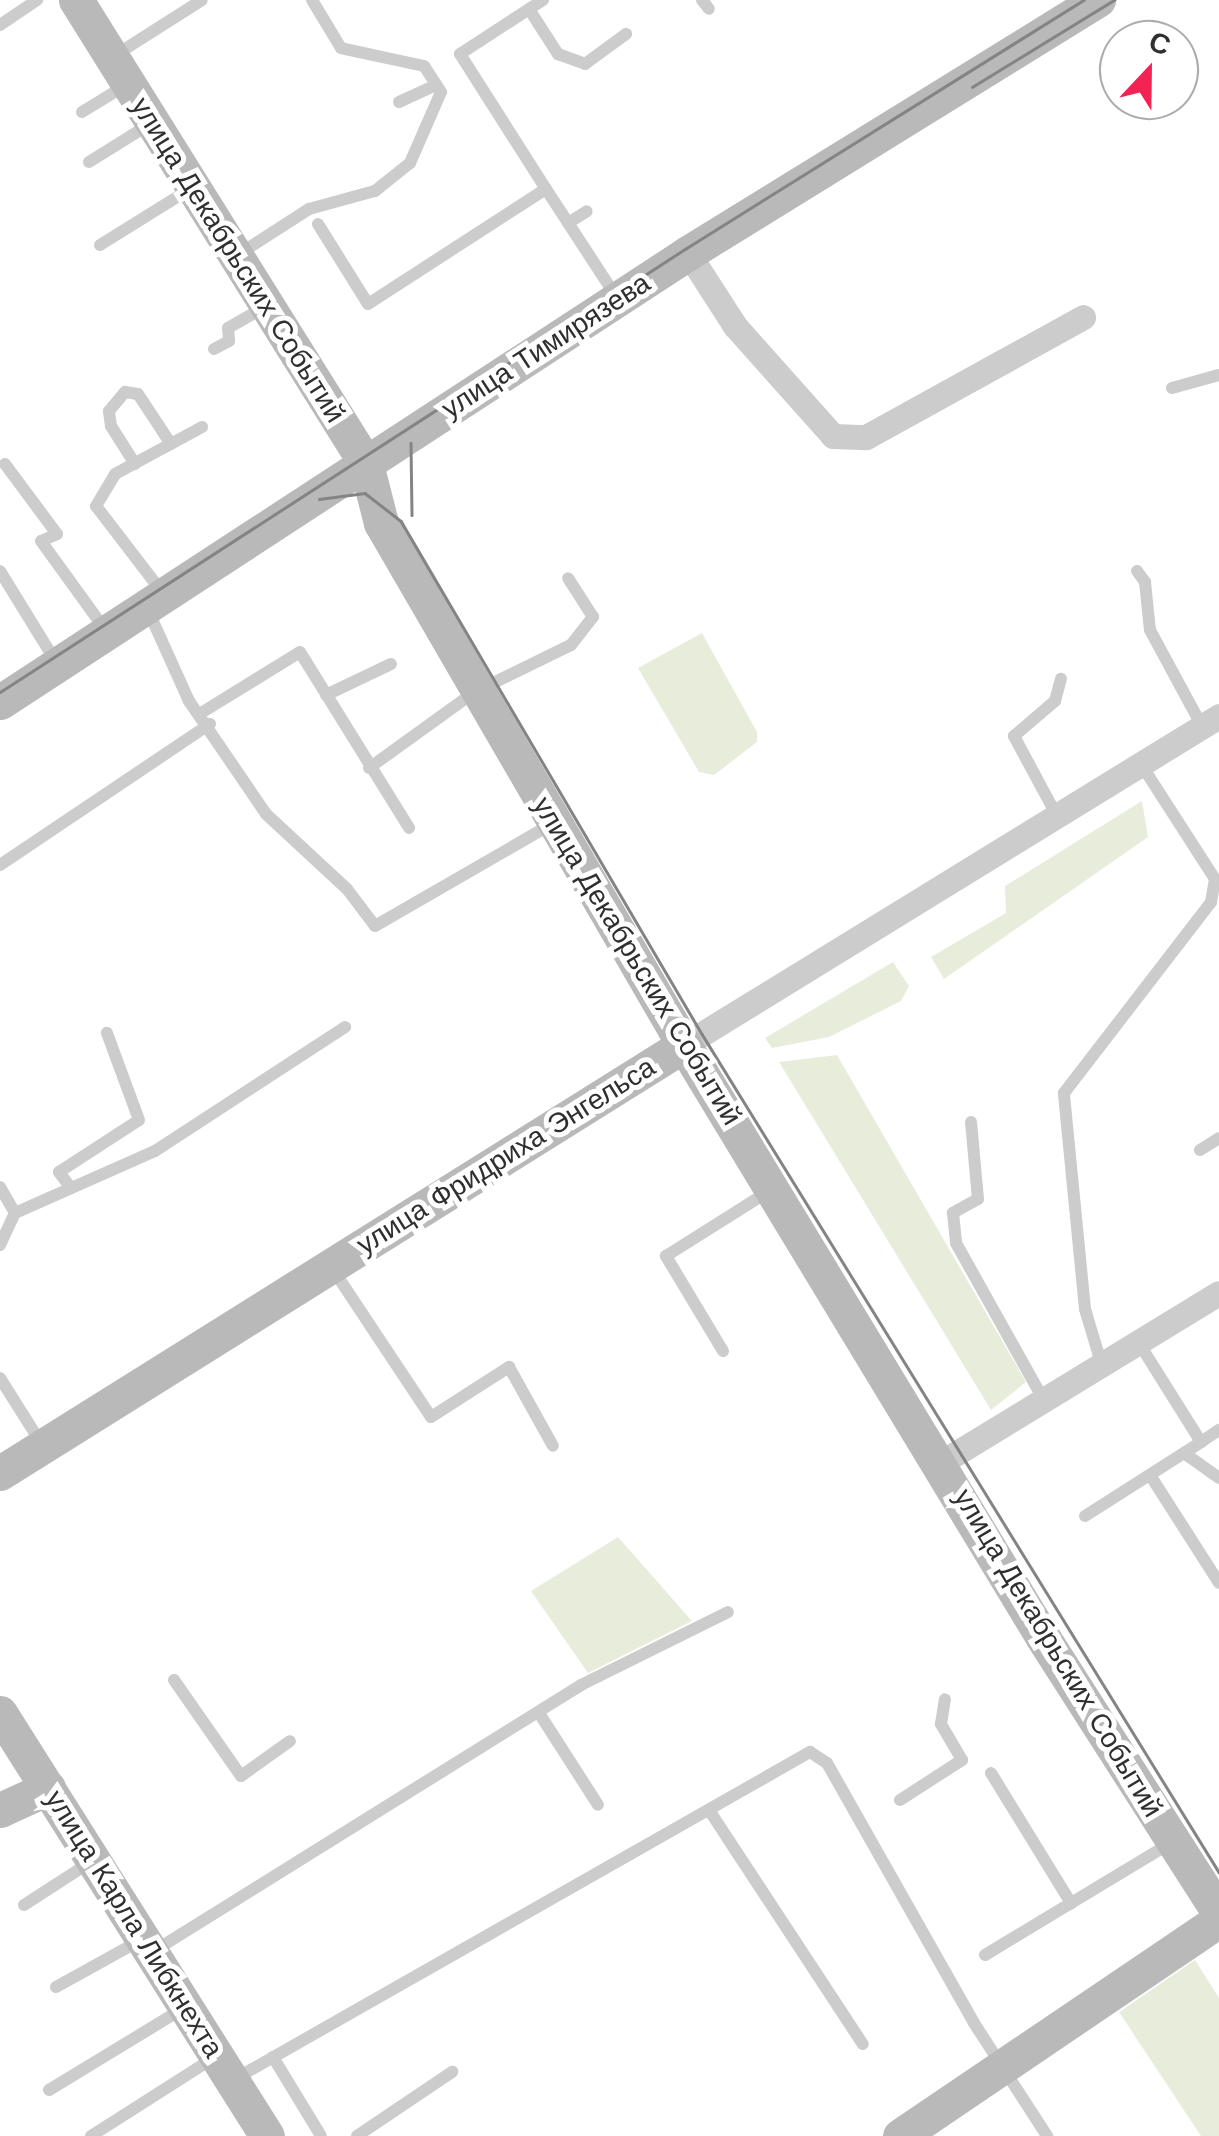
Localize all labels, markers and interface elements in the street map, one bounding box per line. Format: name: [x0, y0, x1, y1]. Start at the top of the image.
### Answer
north arrow: [1099, 20, 1199, 120]
text: С: [1144, 24, 1175, 63]
street label: улица Декабрьских Событий: [124, 91, 352, 429]
street label: улица Тимирязева: [436, 266, 656, 426]
street label: улица Декабрьских Событий: [525, 791, 749, 1131]
street label: улица Фридриха Энгельса: [351, 1050, 661, 1262]
street label: улица Декабрьских Событий: [946, 1483, 1170, 1823]
street label: улица Карла Либкнехта: [38, 1784, 230, 2064]

